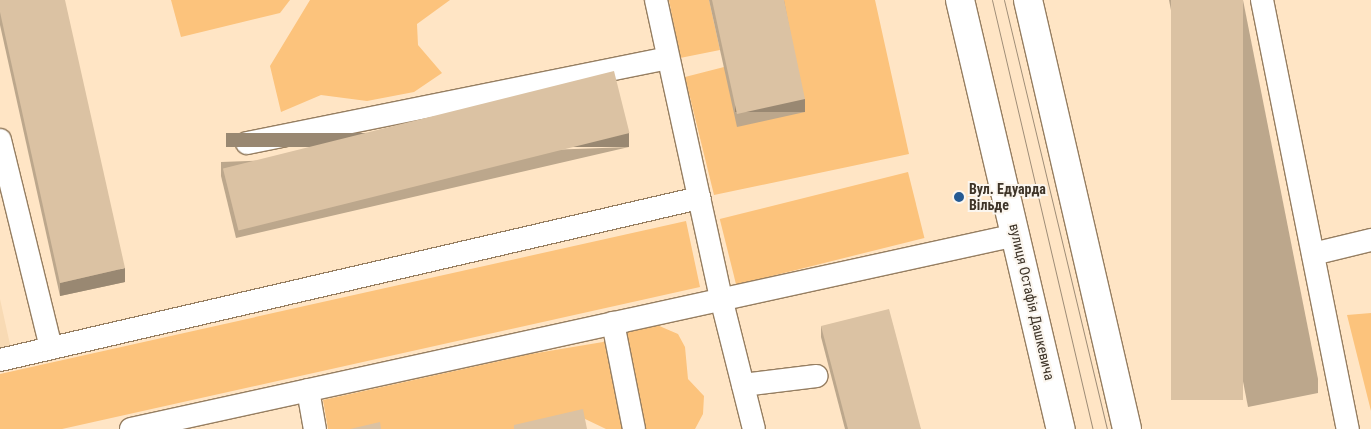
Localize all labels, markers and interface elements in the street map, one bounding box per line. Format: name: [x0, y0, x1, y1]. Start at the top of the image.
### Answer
place label: Вул. Едуарда Вільде: [969, 181, 1046, 213]
marker: Вул. Едуарда Вільде: [953, 191, 965, 203]
street label: вулиця Остафія Дашкевича: [1006, 222, 1058, 382]

